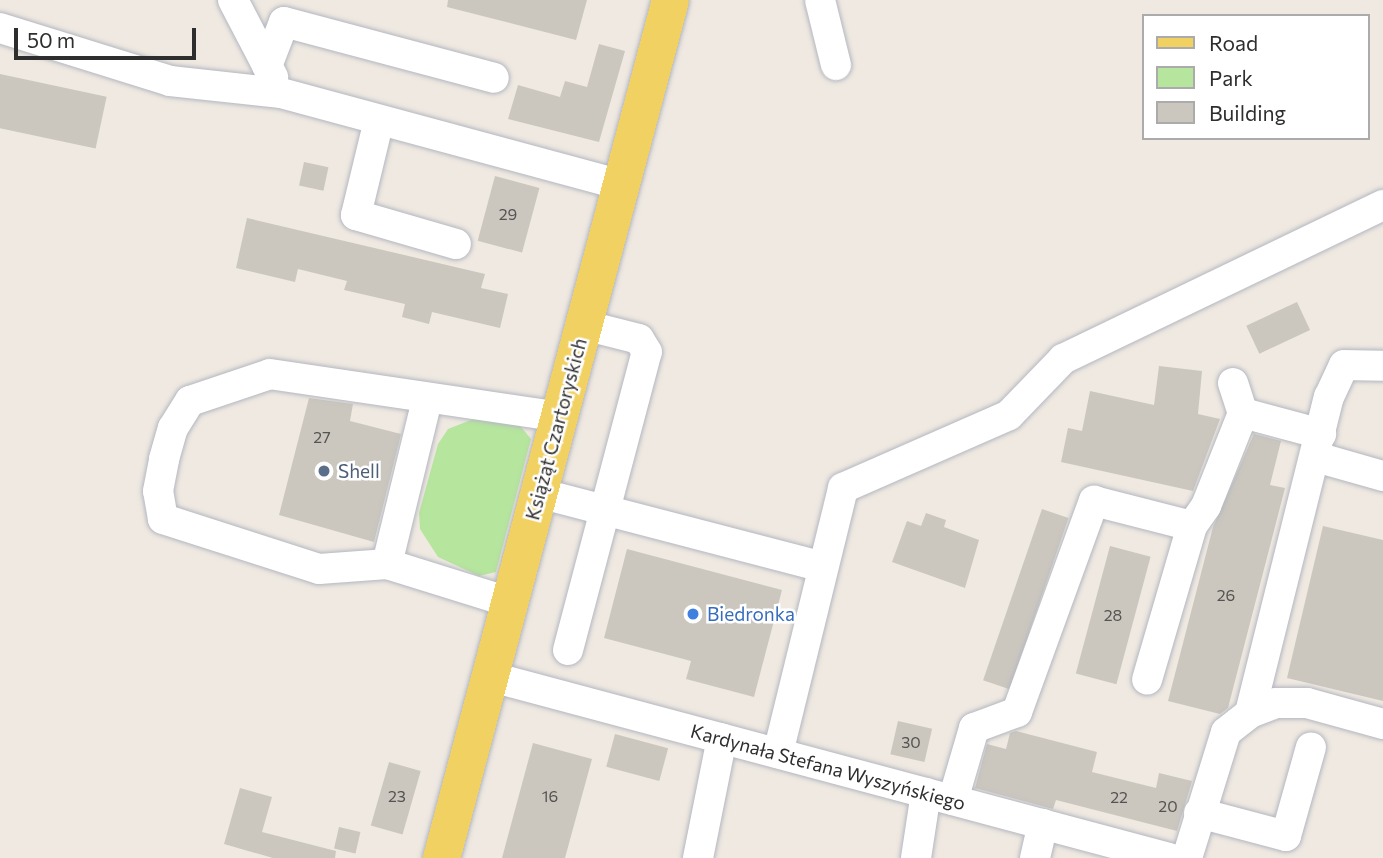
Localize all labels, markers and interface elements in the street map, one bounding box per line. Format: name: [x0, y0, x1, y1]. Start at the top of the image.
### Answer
scale bar: [18, 14, 200, 58]
legend: [1142, 14, 1369, 140]
text: 50 m: [27, 27, 75, 52]
text: Road: [1209, 30, 1258, 55]
text: Park: [1209, 65, 1253, 90]
text: Building: [1209, 100, 1286, 125]
house number: 29: [499, 204, 517, 224]
street label: Książąt Czartoryskich: [521, 336, 591, 522]
house number: 27: [313, 427, 331, 447]
place label: Shell: [338, 460, 380, 482]
marker: Shell: [316, 463, 332, 479]
house number: 26: [1217, 585, 1235, 605]
place label: Biedronka: [707, 603, 795, 625]
house number: 28: [1104, 605, 1122, 625]
marker: Biedronka: [685, 606, 701, 622]
street label: Kardynała Stefana Wyszyńskiego: [688, 719, 968, 815]
house number: 30: [901, 732, 921, 752]
house number: 23: [388, 786, 406, 806]
house number: 16: [542, 786, 558, 806]
house number: 22: [1110, 787, 1128, 807]
house number: 20: [1158, 796, 1178, 816]

